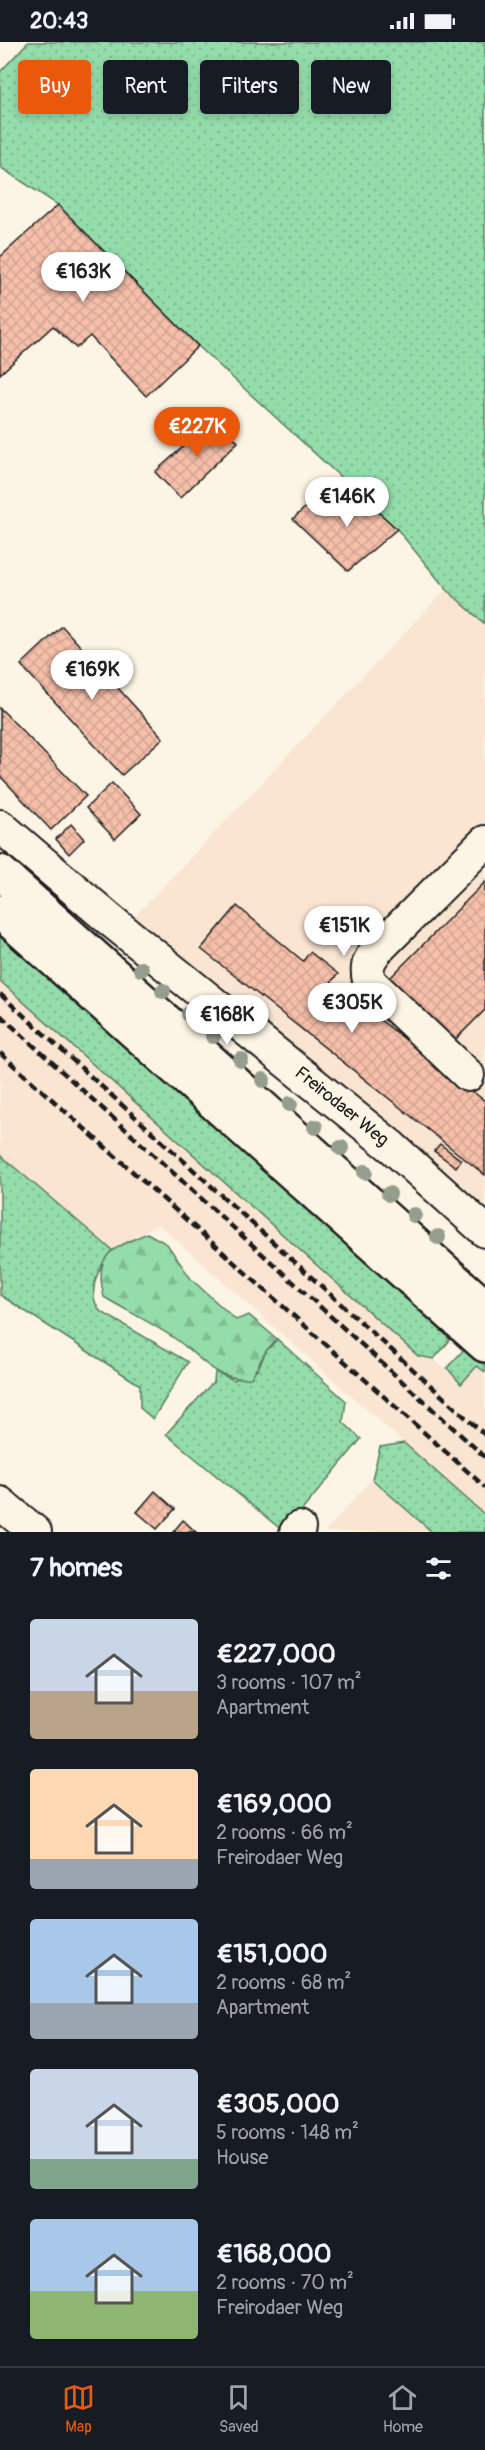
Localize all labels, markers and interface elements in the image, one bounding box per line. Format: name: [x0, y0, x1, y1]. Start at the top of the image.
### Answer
text: 20:43: [30, 7, 88, 35]
chip: Buy: [18, 60, 91, 114]
chip: Rent: [103, 60, 188, 114]
chip: Filters: [200, 60, 299, 114]
chip: New: [311, 60, 391, 114]
pin: €163K: [41, 252, 125, 303]
text: €163K: [55, 259, 111, 284]
pin: €227K: [155, 407, 239, 458]
text: €227K: [168, 414, 226, 439]
pin: €146K: [305, 477, 389, 528]
text: €146K: [319, 484, 375, 509]
pin: €169K: [50, 650, 134, 701]
text: €169K: [64, 657, 120, 682]
pin: €151K: [302, 906, 386, 957]
text: €151K: [318, 913, 370, 938]
pin: €305K: [310, 983, 394, 1034]
text: €305K: [322, 990, 382, 1015]
pin: €168K: [185, 995, 269, 1046]
text: €168K: [200, 1002, 254, 1027]
street label: Freirodaer Weg: [290, 1061, 393, 1151]
text: 7 homes: [30, 1552, 122, 1584]
icon: filters: [422, 1552, 455, 1585]
text: €227,000: [216, 1638, 336, 1670]
icon: home: [78, 1643, 150, 1715]
text: 3 rooms · 107 m²: [216, 1670, 362, 1695]
text: Apartment: [216, 1695, 309, 1720]
text: €169,000: [216, 1788, 332, 1820]
icon: home: [78, 1793, 150, 1865]
text: 2 rooms · 66 m²: [216, 1820, 353, 1845]
text: Freirodaer Weg: [216, 1845, 343, 1870]
text: €151,000: [216, 1938, 327, 1970]
icon: home: [78, 1943, 150, 2015]
text: 2 rooms · 68 m²: [216, 1970, 351, 1995]
text: Apartment: [216, 1995, 309, 2020]
text: €305,000: [216, 2088, 339, 2120]
icon: home: [78, 2093, 150, 2165]
text: 5 rooms · 148 m²: [216, 2120, 359, 2145]
text: House: [216, 2145, 268, 2170]
text: €168,000: [216, 2238, 331, 2270]
icon: home: [78, 2243, 150, 2315]
text: 2 rooms · 70 m²: [216, 2270, 354, 2295]
text: Freirodaer Weg: [216, 2295, 343, 2320]
tab: Map: [62, 2381, 95, 2437]
tab: Saved: [219, 2381, 259, 2437]
tab: Home: [383, 2381, 423, 2437]

